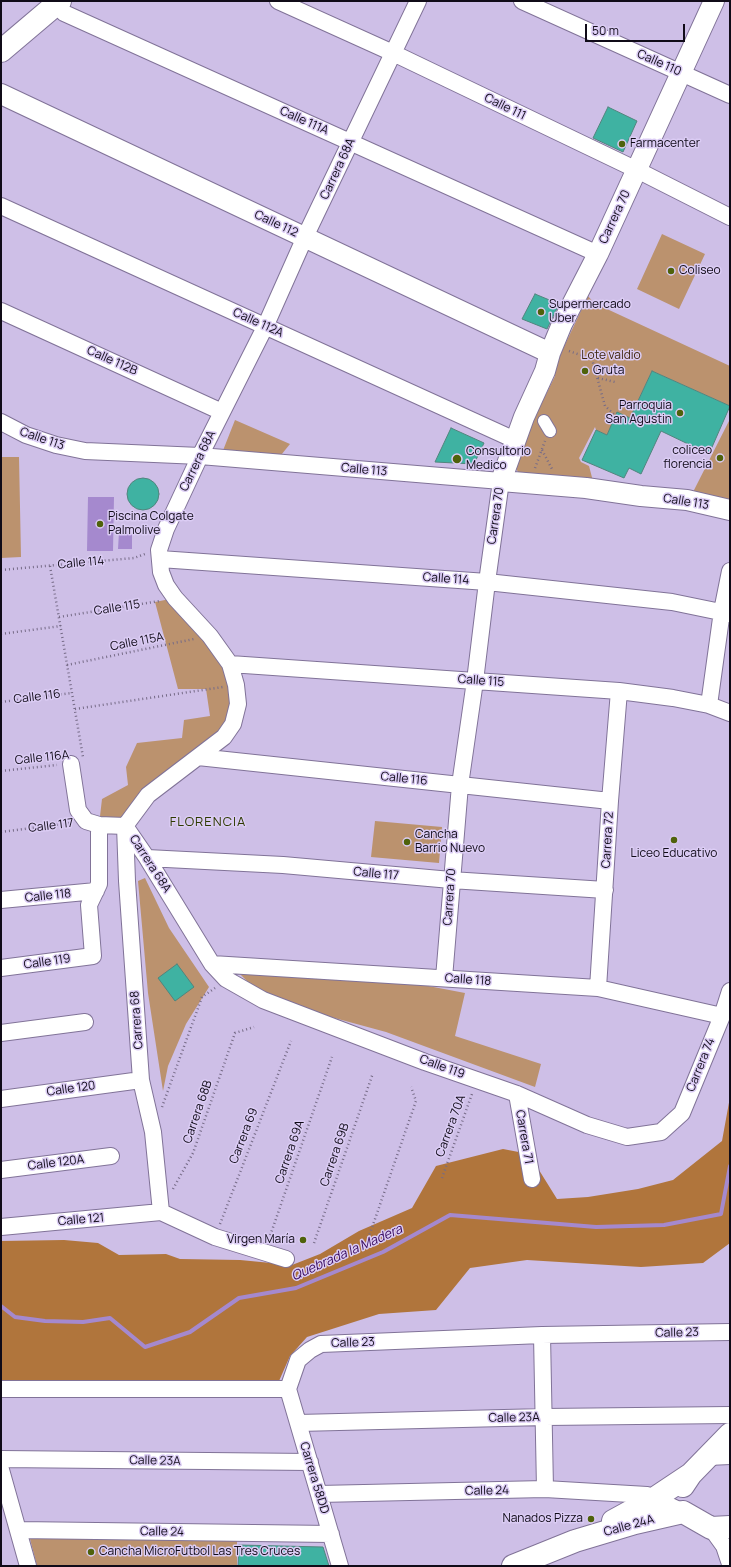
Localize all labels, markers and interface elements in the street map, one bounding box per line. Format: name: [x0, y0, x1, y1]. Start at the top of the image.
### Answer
scale bar: [587, 16, 687, 42]
text: 50 m: [592, 22, 619, 39]
street label: Calle 110: [635, 47, 683, 79]
street label: Calle 111: [482, 91, 528, 123]
street label: Calle 111A: [277, 104, 331, 138]
street label: Carrera 68A: [318, 136, 358, 202]
place label: Farmacenter: [630, 137, 700, 151]
marker: Farmacenter: [617, 139, 627, 149]
street label: Carrera 70: [596, 188, 634, 246]
street label: Calle 112: [252, 208, 300, 240]
place label: Coliseo: [679, 264, 721, 278]
marker: Coliseo: [666, 266, 676, 276]
place label: Supermercado Uber: [549, 298, 631, 326]
street label: Calle 112A: [230, 305, 286, 341]
marker: Supermercado Uber: [536, 307, 546, 317]
street label: Calle 112B: [84, 343, 140, 379]
park label: Lote valdio: [581, 349, 641, 363]
place label: Gruta: [593, 364, 624, 378]
marker: Gruta: [580, 366, 590, 376]
place label: Parroquia San Agustin: [606, 399, 672, 427]
marker: Parroquia San Agustin: [675, 408, 685, 418]
street label: Calle 113: [18, 425, 66, 453]
street label: Carrera 68A: [177, 428, 219, 494]
place label: coliceo florencia: [663, 444, 712, 472]
place label: Consultorio Medico: [466, 445, 531, 473]
marker: Consultorio Medico: [451, 453, 463, 465]
marker: coliceo florencia: [715, 453, 725, 463]
street label: Calle 113: [340, 461, 388, 479]
street label: Carrera 70: [485, 487, 507, 545]
street label: Calle 113: [662, 491, 710, 513]
place label: Piscina Colgate Palmolive: [108, 510, 194, 538]
marker: Piscina Colgate Palmolive: [95, 519, 105, 529]
street label: Calle 114: [57, 554, 105, 572]
street label: Calle 114: [422, 570, 470, 588]
street label: Calle 115: [93, 597, 141, 619]
street label: Calle 115A: [109, 630, 165, 654]
street label: Calle 115: [457, 672, 505, 690]
street label: Calle 116: [13, 687, 61, 707]
street label: Calle 116A: [14, 748, 70, 768]
street label: Calle 116: [380, 769, 428, 789]
street label: Carrera 72: [599, 811, 617, 869]
district label: FLORENCIA: [170, 814, 246, 830]
street label: Calle 117: [27, 816, 75, 836]
place label: Cancha Barrio Nuevo: [415, 828, 485, 856]
street label: Carrera 68A: [126, 832, 174, 896]
marker: Liceo Educativo: [669, 835, 679, 845]
marker: Cancha Barrio Nuevo: [402, 837, 412, 847]
place label: Liceo Educativo: [631, 847, 717, 861]
street label: Calle 117: [353, 865, 399, 883]
street label: Carrera 70: [441, 868, 459, 926]
street label: Calle 118: [24, 886, 72, 906]
street label: Calle 119: [23, 952, 71, 972]
street label: Calle 118: [444, 971, 492, 989]
street label: Carrera 68: [128, 990, 146, 1050]
street label: Carrera 74: [684, 1036, 718, 1094]
street label: Calle 119: [417, 1052, 467, 1082]
street label: Calle 120: [46, 1078, 96, 1100]
street label: Carrera 68B: [180, 1079, 216, 1145]
street label: Carrera 70A: [433, 1093, 469, 1159]
street label: Carrera 69: [227, 1106, 261, 1166]
street label: Carrera 71: [512, 1109, 536, 1165]
street label: Carrera 69A: [272, 1118, 308, 1186]
street label: Carrera 69B: [317, 1121, 353, 1189]
street label: Calle 120A: [27, 1152, 85, 1174]
street label: Calle 121: [57, 1211, 105, 1229]
water label: Quebrada la Madera: [289, 1222, 405, 1284]
place label: Virgen María: [227, 1233, 295, 1247]
marker: Virgen María: [298, 1235, 308, 1245]
street label: Calle 23: [655, 1325, 699, 1341]
street label: Calle 23: [331, 1335, 375, 1351]
street label: Calle 23A: [488, 1410, 540, 1426]
street label: Carrera 58DD: [296, 1441, 332, 1515]
street label: Calle 23A: [129, 1453, 181, 1469]
street label: Calle 24: [465, 1483, 509, 1499]
place label: Nanados Pizza: [502, 1512, 583, 1526]
street label: Calle 24A: [602, 1512, 656, 1540]
marker: Nanados Pizza: [586, 1514, 596, 1524]
street label: Calle 24: [140, 1524, 184, 1540]
place label: Cancha MicroFutbol Las Tres Cruces: [99, 1545, 300, 1559]
marker: Cancha MicroFutbol Las Tres Cruces: [86, 1547, 96, 1557]

